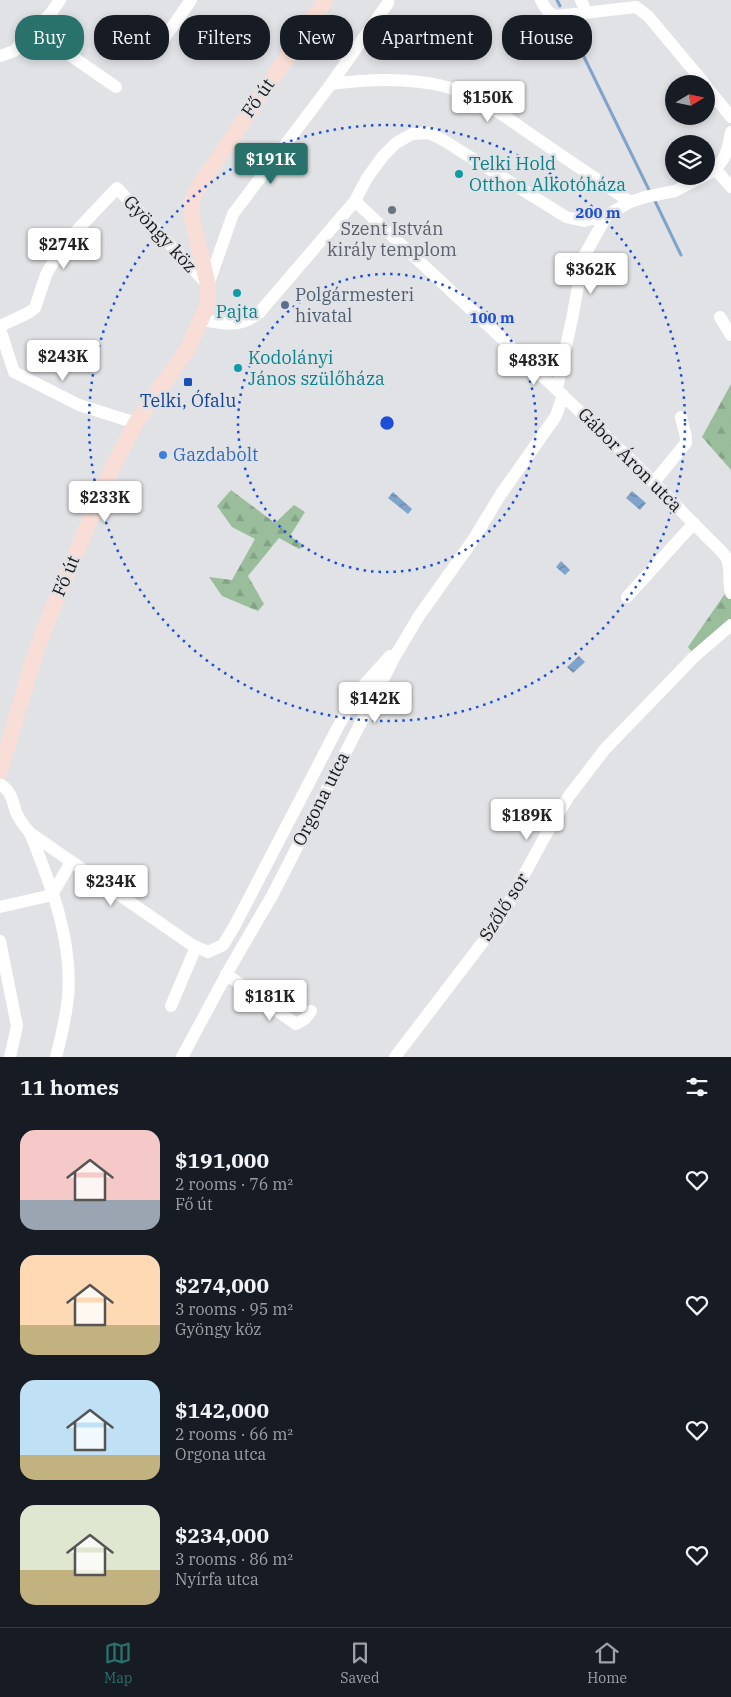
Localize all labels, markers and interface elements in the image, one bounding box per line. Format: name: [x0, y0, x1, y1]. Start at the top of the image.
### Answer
chip: Buy: [15, 15, 84, 60]
chip: Rent: [94, 15, 169, 60]
chip: Filters: [179, 15, 270, 60]
chip: New: [280, 15, 353, 60]
chip: Apartment: [363, 15, 492, 60]
chip: House: [502, 15, 592, 60]
street label: Fő út: [236, 74, 279, 122]
north arrow: [665, 75, 715, 125]
map controls: [665, 75, 715, 185]
pin: $150K: [453, 80, 523, 123]
text: $150K: [463, 87, 513, 107]
button: layers: [665, 135, 715, 185]
pin: $191K: [236, 142, 306, 185]
text: $191K: [246, 149, 296, 169]
place label: Telki Hold Otthon Alkotóháza: [469, 152, 626, 196]
marker: Telki Hold Otthon Alkotóháza: [453, 168, 465, 180]
street label: Gyöngy köz: [119, 190, 202, 277]
text: 200 m: [575, 203, 621, 222]
marker: Szent István király templom: [386, 204, 398, 216]
place label: Szent István király templom: [327, 217, 457, 261]
pin: $274K: [29, 228, 99, 270]
text: $274K: [39, 234, 89, 254]
pin: $362K: [556, 252, 626, 295]
text: $362K: [566, 259, 616, 279]
place label: Polgármesteri hivatal: [295, 283, 414, 327]
marker: Pajta: [231, 287, 243, 299]
marker: Polgármesteri hivatal: [279, 299, 291, 311]
place label: Pajta: [216, 300, 258, 323]
text: 100 m: [469, 308, 515, 327]
pin: $243K: [28, 340, 98, 382]
pin: $483K: [499, 344, 569, 386]
text: $243K: [38, 346, 88, 366]
place label: Kodolányi János szülőháza: [248, 346, 385, 390]
text: $483K: [509, 350, 559, 370]
marker: Kodolányi János szülőháza: [232, 362, 244, 374]
marker: Telki, Ófalu: [182, 376, 194, 388]
place label: Telki, Ófalu: [140, 389, 236, 412]
street label: Gábor Áron utca: [573, 402, 688, 517]
centre of rings: [378, 414, 396, 432]
place label: Gazdabolt: [173, 443, 258, 466]
marker: Gazdabolt: [157, 449, 169, 461]
pin: $233K: [70, 480, 140, 523]
text: $233K: [80, 487, 130, 507]
street label: Fő út: [47, 552, 84, 600]
pin: $142K: [340, 682, 410, 724]
text: $142K: [350, 688, 400, 708]
street label: Orgona utca: [287, 748, 354, 850]
pin: $189K: [492, 798, 562, 841]
text: $189K: [502, 805, 552, 825]
pin: $234K: [76, 864, 146, 907]
street label: Szőlő sor: [474, 868, 534, 945]
text: $234K: [86, 871, 136, 891]
pin: $181K: [235, 980, 305, 1022]
text: $181K: [245, 986, 295, 1006]
text: 11 homes: [20, 1073, 119, 1101]
icon: filters: [683, 1073, 711, 1101]
text: $191,000: [175, 1146, 269, 1174]
icon: home: [60, 1150, 120, 1210]
icon: heart: [683, 1166, 711, 1194]
text: 2 rooms · 76 m²: [175, 1174, 293, 1194]
text: Fő út: [175, 1194, 213, 1214]
text: $274,000: [175, 1271, 269, 1299]
icon: home: [60, 1275, 120, 1335]
icon: heart: [683, 1291, 711, 1319]
text: 3 rooms · 95 m²: [175, 1299, 293, 1319]
text: Gyöngy köz: [175, 1319, 261, 1339]
text: $142,000: [175, 1396, 269, 1424]
icon: home: [60, 1400, 120, 1460]
icon: heart: [683, 1416, 711, 1444]
text: 2 rooms · 66 m²: [175, 1424, 293, 1444]
text: Orgona utca: [175, 1444, 266, 1464]
text: $234,000: [175, 1521, 269, 1549]
icon: home: [60, 1525, 120, 1585]
icon: heart: [683, 1541, 711, 1569]
text: 3 rooms · 86 m²: [175, 1549, 293, 1569]
text: Nyírfa utca: [175, 1569, 259, 1589]
tab: Map: [104, 1639, 132, 1687]
tab: Saved: [340, 1639, 379, 1687]
tab: Home: [587, 1639, 627, 1687]

